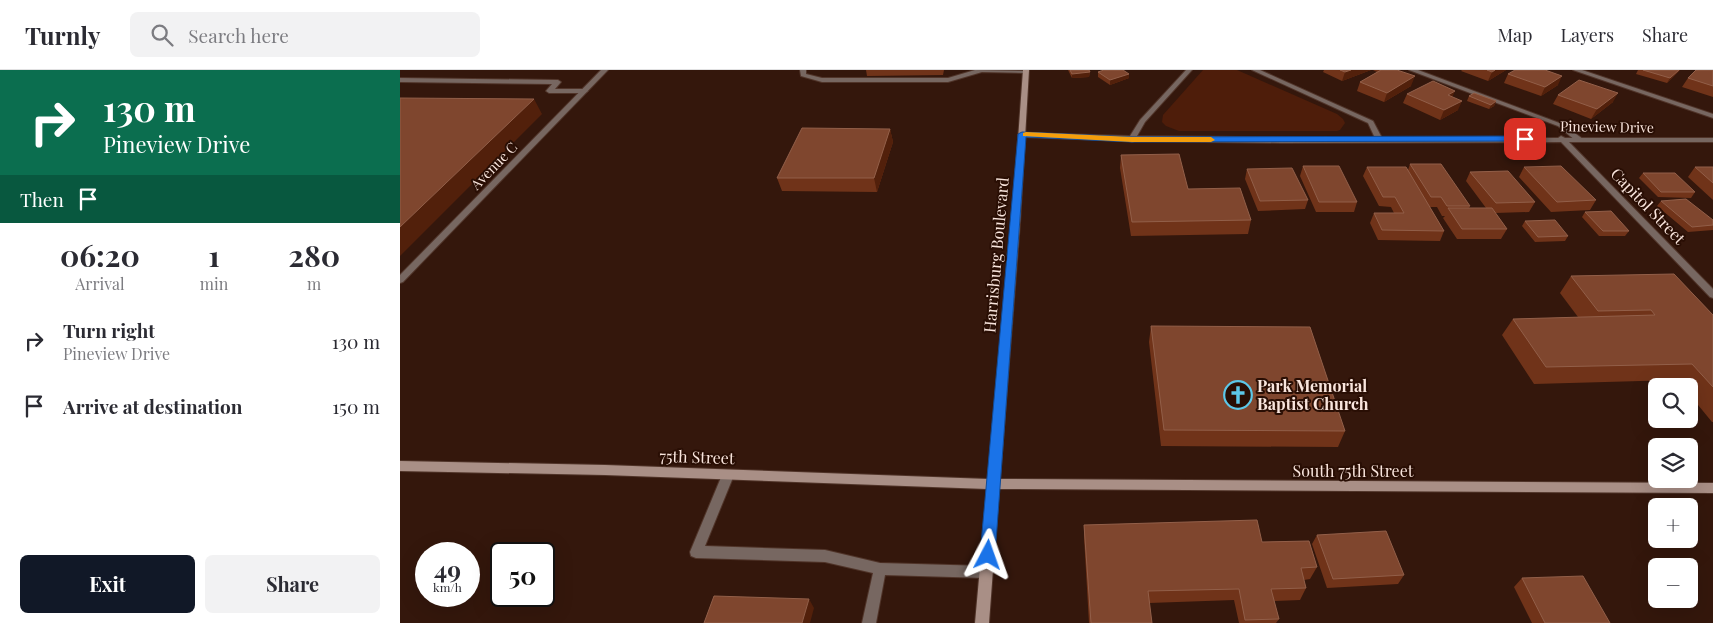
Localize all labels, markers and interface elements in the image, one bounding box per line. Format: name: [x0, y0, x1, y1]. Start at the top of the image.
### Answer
search box: [130, 12, 480, 57]
text: Turnly: [25, 19, 100, 51]
icon: search: [148, 21, 176, 49]
text: Search here: [188, 22, 289, 48]
text: Map: [1497, 23, 1532, 47]
text: Layers: [1560, 23, 1614, 47]
text: Share: [1642, 23, 1688, 47]
text: 130 m: [103, 84, 196, 131]
icon: right: [20, 90, 85, 155]
street label: Pineview Drive: [1560, 116, 1654, 137]
pin: [1504, 118, 1546, 160]
icon: arrive: [1511, 125, 1539, 153]
text: Pineview Drive: [103, 129, 250, 159]
street label: Avenue C: [466, 138, 521, 194]
street label: Capitol Street: [1607, 163, 1690, 249]
street label: Harrisburg Boulevard: [978, 176, 1013, 334]
icon: arrive: [74, 185, 102, 213]
text: Then: [20, 186, 64, 212]
text: 06:20: [60, 235, 140, 275]
text: 1: [208, 235, 220, 275]
text: 280: [288, 235, 340, 275]
text: Arrival: [75, 273, 125, 294]
text: min: [200, 273, 228, 294]
text: m: [307, 273, 321, 294]
text: Turn right: [63, 317, 155, 343]
icon: right: [20, 327, 48, 355]
text: 130 m: [332, 328, 380, 354]
text: Pineview Drive: [63, 343, 170, 364]
place label: Park Memorial Baptist Church: [1257, 375, 1369, 414]
map controls: [1648, 378, 1698, 608]
button: search: [1648, 378, 1698, 428]
church icon: Park Memorial Baptist Church: [1223, 380, 1253, 410]
icon: arrive: [20, 392, 48, 420]
text: Arrive at destination: [63, 393, 243, 419]
text: 150 m: [332, 393, 380, 419]
button: layers: [1648, 438, 1698, 488]
street label: 75th Street: [659, 445, 735, 468]
street label: South 75th Street: [1293, 460, 1414, 481]
button: +: [1648, 498, 1698, 548]
position arrow: [961, 528, 1013, 580]
speed limit sign: 50: [490, 542, 555, 607]
text: 49: [434, 552, 461, 585]
button: Exit: [20, 555, 195, 613]
button: Share: [205, 555, 380, 613]
button: −: [1648, 558, 1698, 608]
text: km/h: [433, 579, 462, 595]

